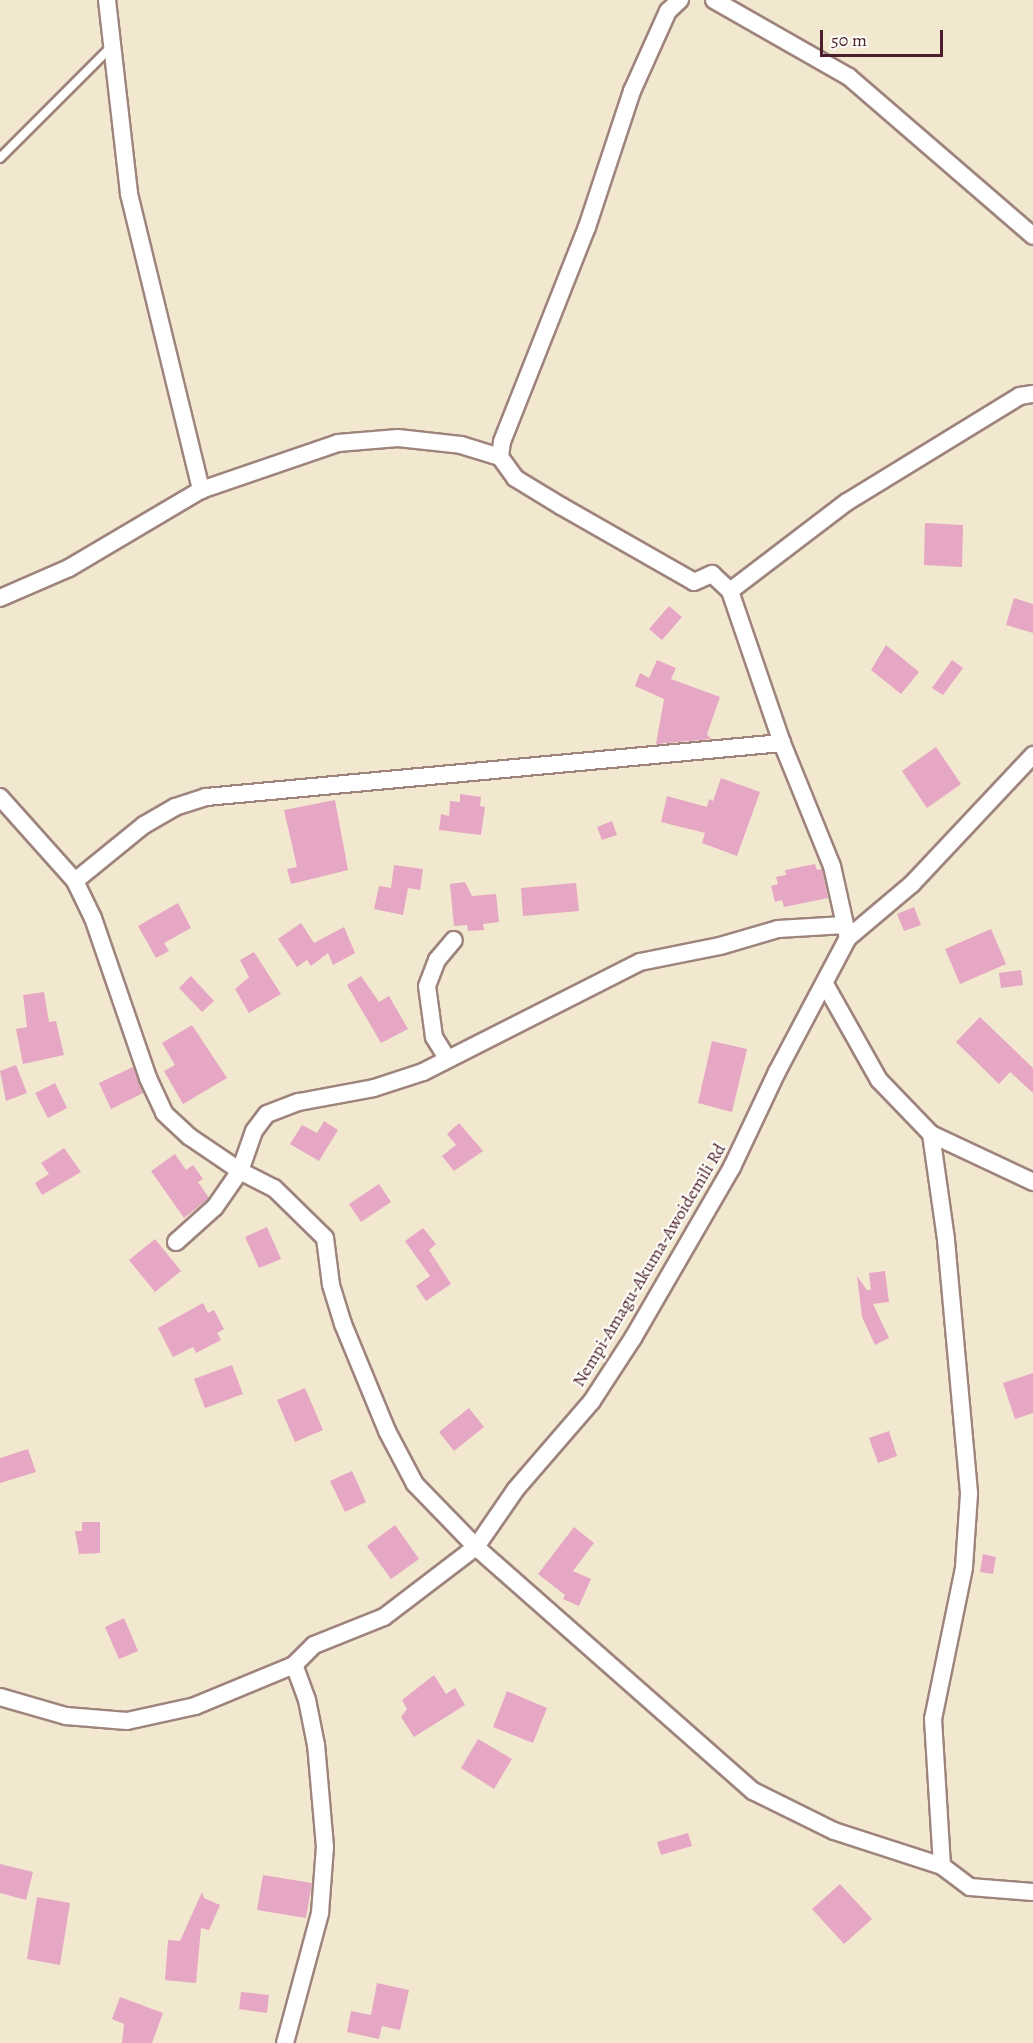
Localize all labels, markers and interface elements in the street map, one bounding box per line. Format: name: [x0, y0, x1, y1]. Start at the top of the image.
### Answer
scale bar: [823, 18, 946, 56]
text: 50 m: [831, 28, 867, 52]
street label: Nempi-Amagu-Akuma-Awoidemili Rd: [568, 1139, 730, 1391]

